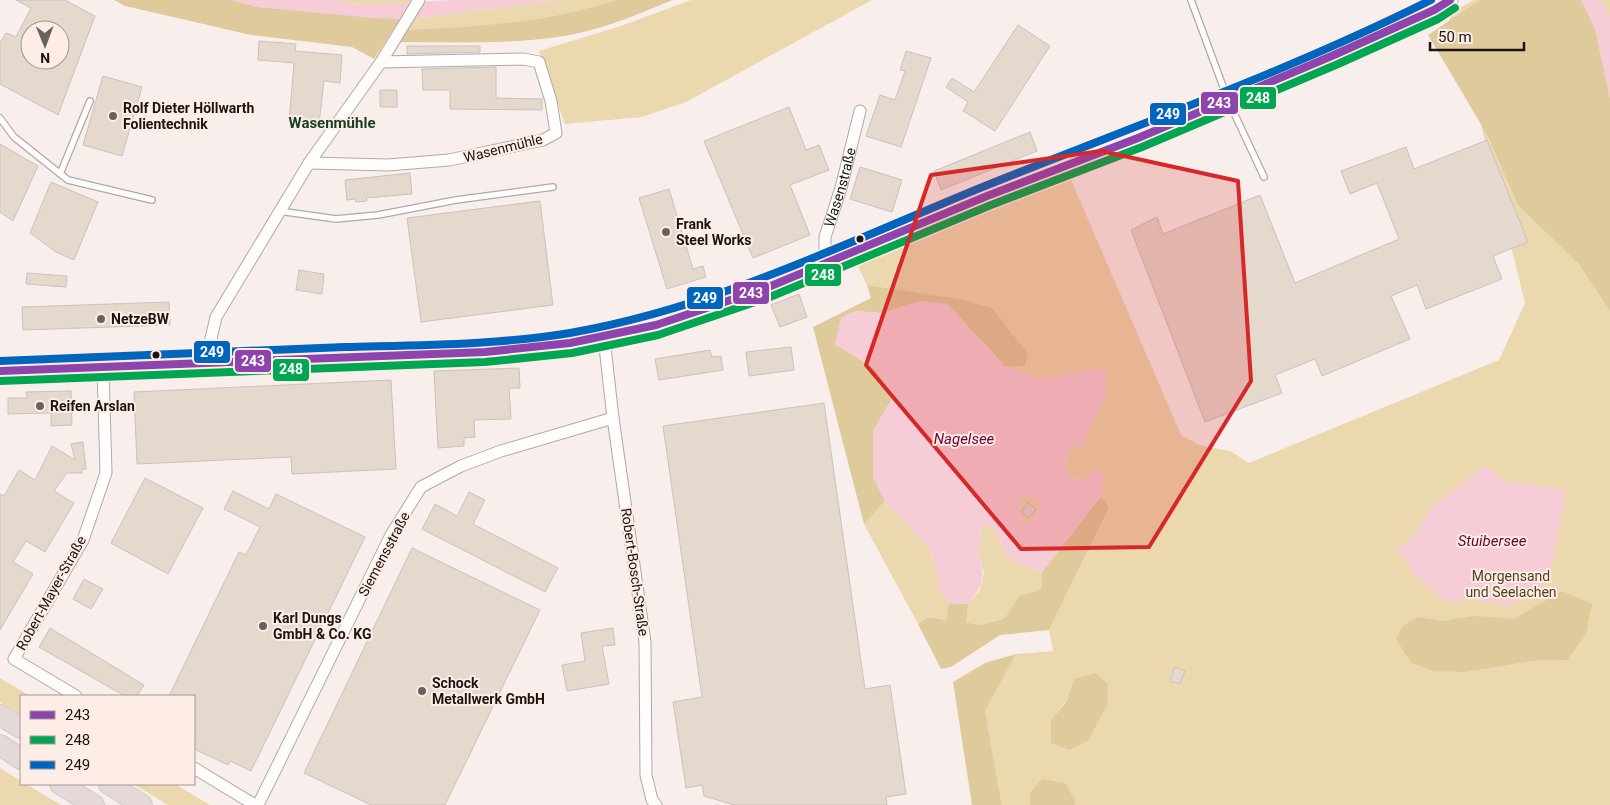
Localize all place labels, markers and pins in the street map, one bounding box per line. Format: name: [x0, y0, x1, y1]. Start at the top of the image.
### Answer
place label: Rolf Dieter Höllwarth Folientechnik: [123, 100, 255, 132]
marker: Rolf Dieter Höllwarth Folientechnik: [107, 110, 119, 122]
place label: Frank Steel Works: [676, 216, 751, 248]
marker: Frank Steel Works: [660, 226, 672, 238]
unlabelled marker: [855, 234, 865, 244]
place label: NetzeBW: [111, 311, 170, 327]
marker: NetzeBW: [95, 313, 107, 325]
unlabelled marker: [151, 350, 161, 360]
place label: Reifen Arslan: [50, 398, 135, 414]
marker: Reifen Arslan: [34, 400, 46, 412]
place label: Karl Dungs GmbH & Co. KG: [273, 610, 371, 642]
marker: Karl Dungs GmbH & Co. KG: [257, 620, 269, 632]
place label: Schock Metallwerk GmbH: [432, 675, 545, 707]
marker: Schock Metallwerk GmbH: [416, 685, 428, 697]

